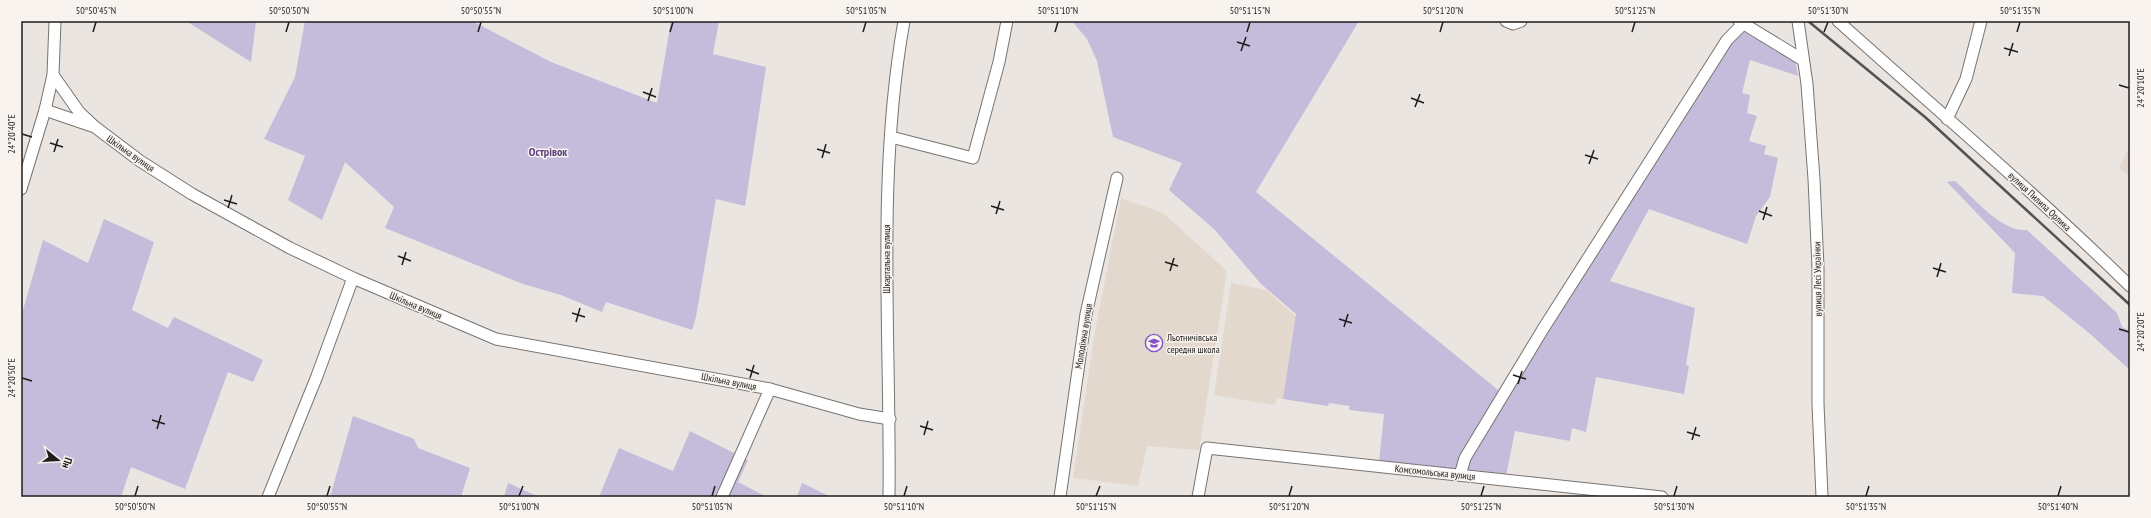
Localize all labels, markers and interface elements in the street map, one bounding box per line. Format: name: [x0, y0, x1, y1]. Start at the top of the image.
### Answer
text: 50°50'45"N: [76, 4, 116, 17]
text: 50°50'50"N: [269, 4, 309, 17]
text: 50°50'55"N: [461, 4, 501, 17]
text: 50°51'00"N: [653, 4, 693, 17]
text: 50°51'05"N: [846, 4, 886, 17]
text: 50°51'10"N: [1038, 4, 1078, 17]
text: 50°51'15"N: [1230, 4, 1270, 17]
text: 50°51'20"N: [1423, 4, 1463, 17]
text: 50°51'25"N: [1615, 4, 1655, 17]
text: 50°51'30"N: [1808, 4, 1848, 17]
text: 50°51'35"N: [2000, 4, 2040, 17]
text: 24°20'10"E: [2134, 68, 2147, 108]
text: 24°20'40"E: [5, 114, 18, 154]
street label: Шкільна вулиця: [104, 132, 157, 175]
district label: Острівок: [529, 144, 567, 159]
street label: вулиця Пилипа Орлика: [2006, 169, 2074, 234]
street label: Шкартальна вулиця: [880, 224, 893, 294]
street label: вулиця Лесі Українки: [1810, 242, 1825, 316]
street label: Шкільна вулиця: [388, 289, 444, 322]
street label: Молодіжна вулиця: [1072, 302, 1095, 370]
text: 24°20'20"E: [2134, 312, 2147, 352]
place label: Льотничівська середня школа: [1166, 331, 1220, 356]
school or university icon: Льотничівська середня школа: [1144, 333, 1164, 353]
text: 24°20'50"E: [5, 358, 18, 398]
street label: Шкільна вулиця: [700, 370, 758, 393]
north arrow: [38, 440, 78, 480]
text: Пн: [59, 456, 76, 470]
street label: Комсомольська вулиця: [1394, 462, 1476, 483]
text: 50°50'50"N: [115, 500, 155, 513]
text: 50°50'55"N: [307, 500, 347, 513]
text: 50°51'00"N: [499, 500, 539, 513]
text: 50°51'05"N: [692, 500, 732, 513]
text: 50°51'10"N: [884, 500, 924, 513]
text: 50°51'15"N: [1076, 500, 1116, 513]
text: 50°51'20"N: [1269, 500, 1309, 513]
text: 50°51'25"N: [1461, 500, 1501, 513]
text: 50°51'30"N: [1654, 500, 1694, 513]
text: 50°51'35"N: [1846, 500, 1886, 513]
text: 50°51'40"N: [2038, 500, 2078, 513]

